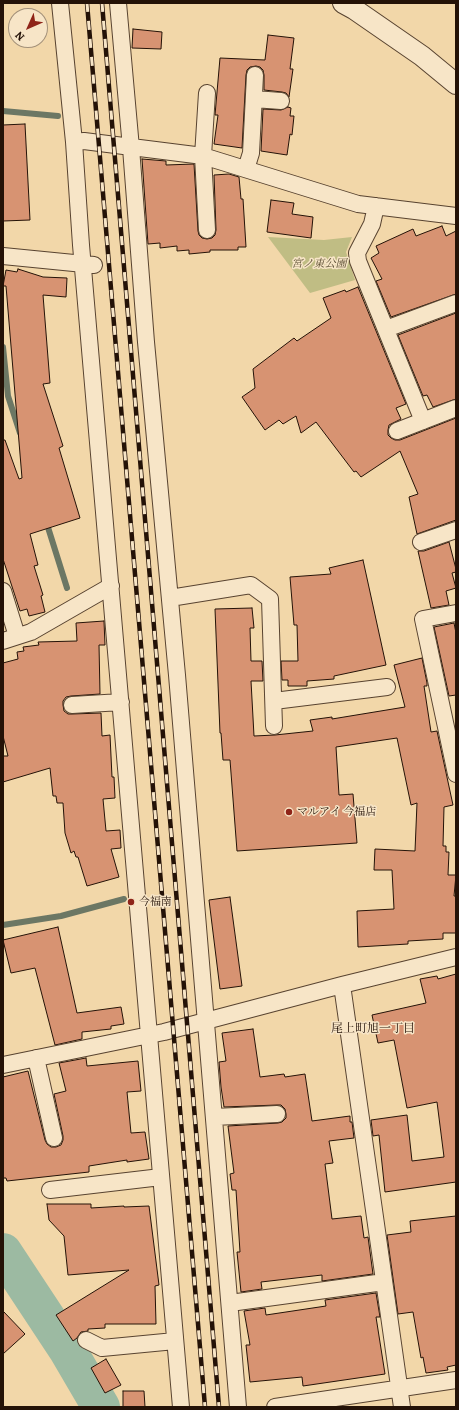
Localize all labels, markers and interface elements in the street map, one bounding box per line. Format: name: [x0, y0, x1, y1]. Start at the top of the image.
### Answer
north arrow: [8, 8, 48, 48]
text: N: [12, 28, 28, 44]
park label: 宮ノ東公園: [292, 257, 346, 271]
place label: マルアイ 今福店: [297, 805, 376, 819]
marker: マルアイ 今福店: [284, 807, 294, 817]
place label: 今福南: [139, 895, 172, 909]
marker: 今福南: [126, 897, 136, 907]
district label: 尾上町旭一丁目: [331, 1022, 415, 1036]

